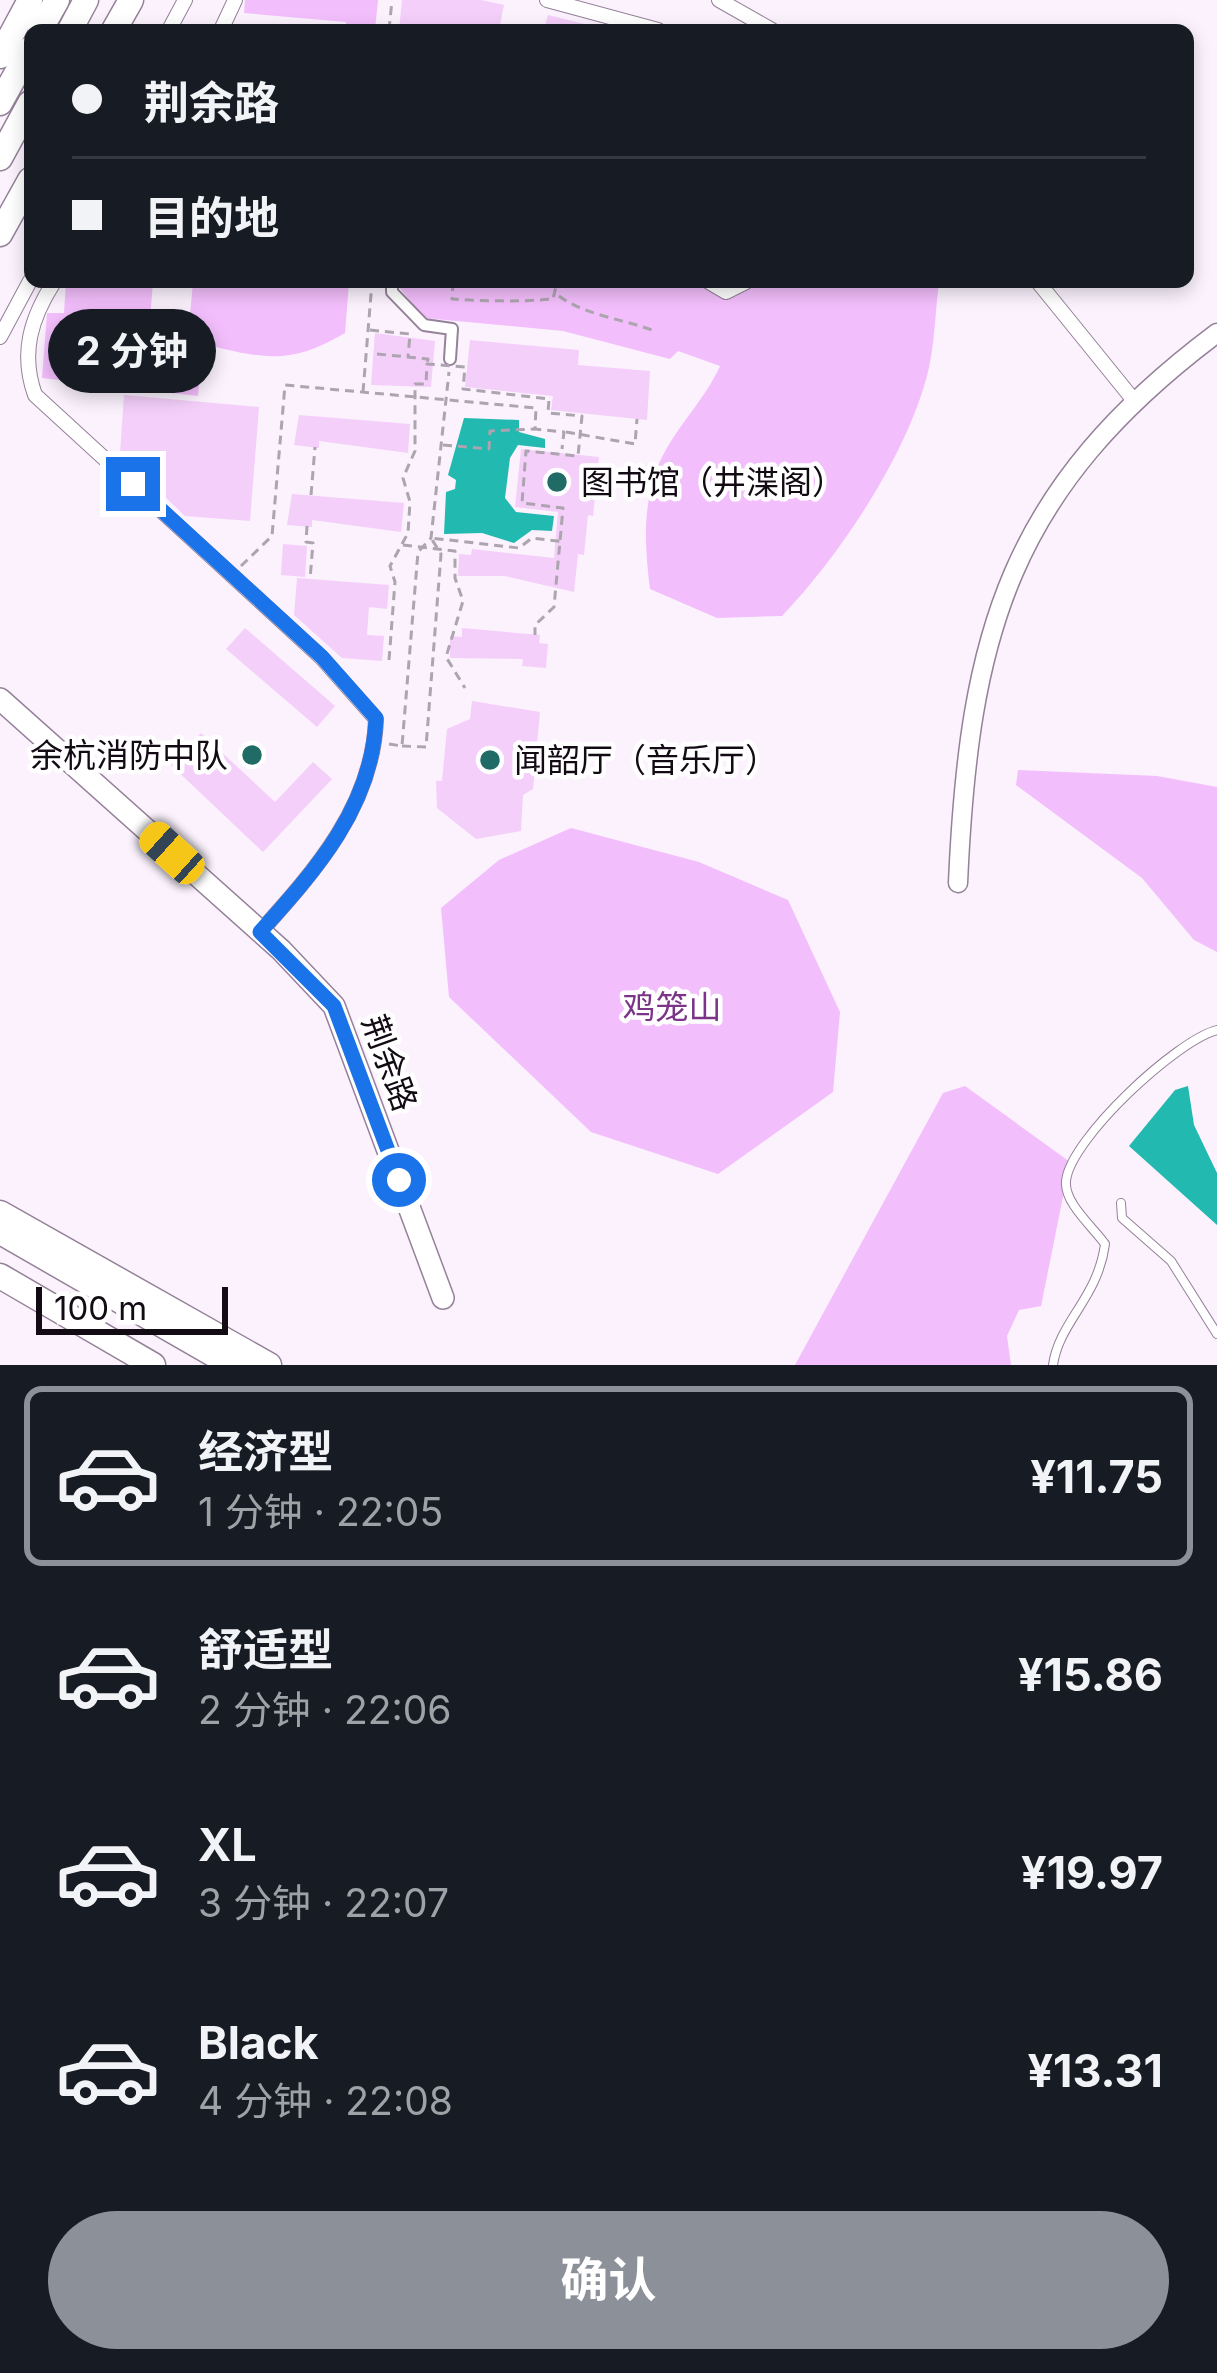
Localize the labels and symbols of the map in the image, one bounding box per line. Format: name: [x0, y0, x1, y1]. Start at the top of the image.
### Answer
callout: 2 分钟: [49, 310, 217, 394]
route end: [106, 457, 160, 511]
place label: 图书馆（井渫阁）: [581, 462, 845, 502]
marker: 图书馆（井渫阁）: [544, 469, 570, 495]
place label: 余杭消防中队: [30, 735, 228, 775]
place label: 闻韶厅（音乐厅）: [514, 740, 778, 780]
marker: 余杭消防中队: [239, 742, 265, 768]
marker: 闻韶厅（音乐厅）: [477, 747, 503, 773]
car: [133, 816, 211, 890]
park label: 鸡笼山: [623, 987, 722, 1027]
street label: 荆余路: [354, 1010, 426, 1116]
route start: [372, 1153, 426, 1207]
scale bar: [36, 1281, 228, 1334]

